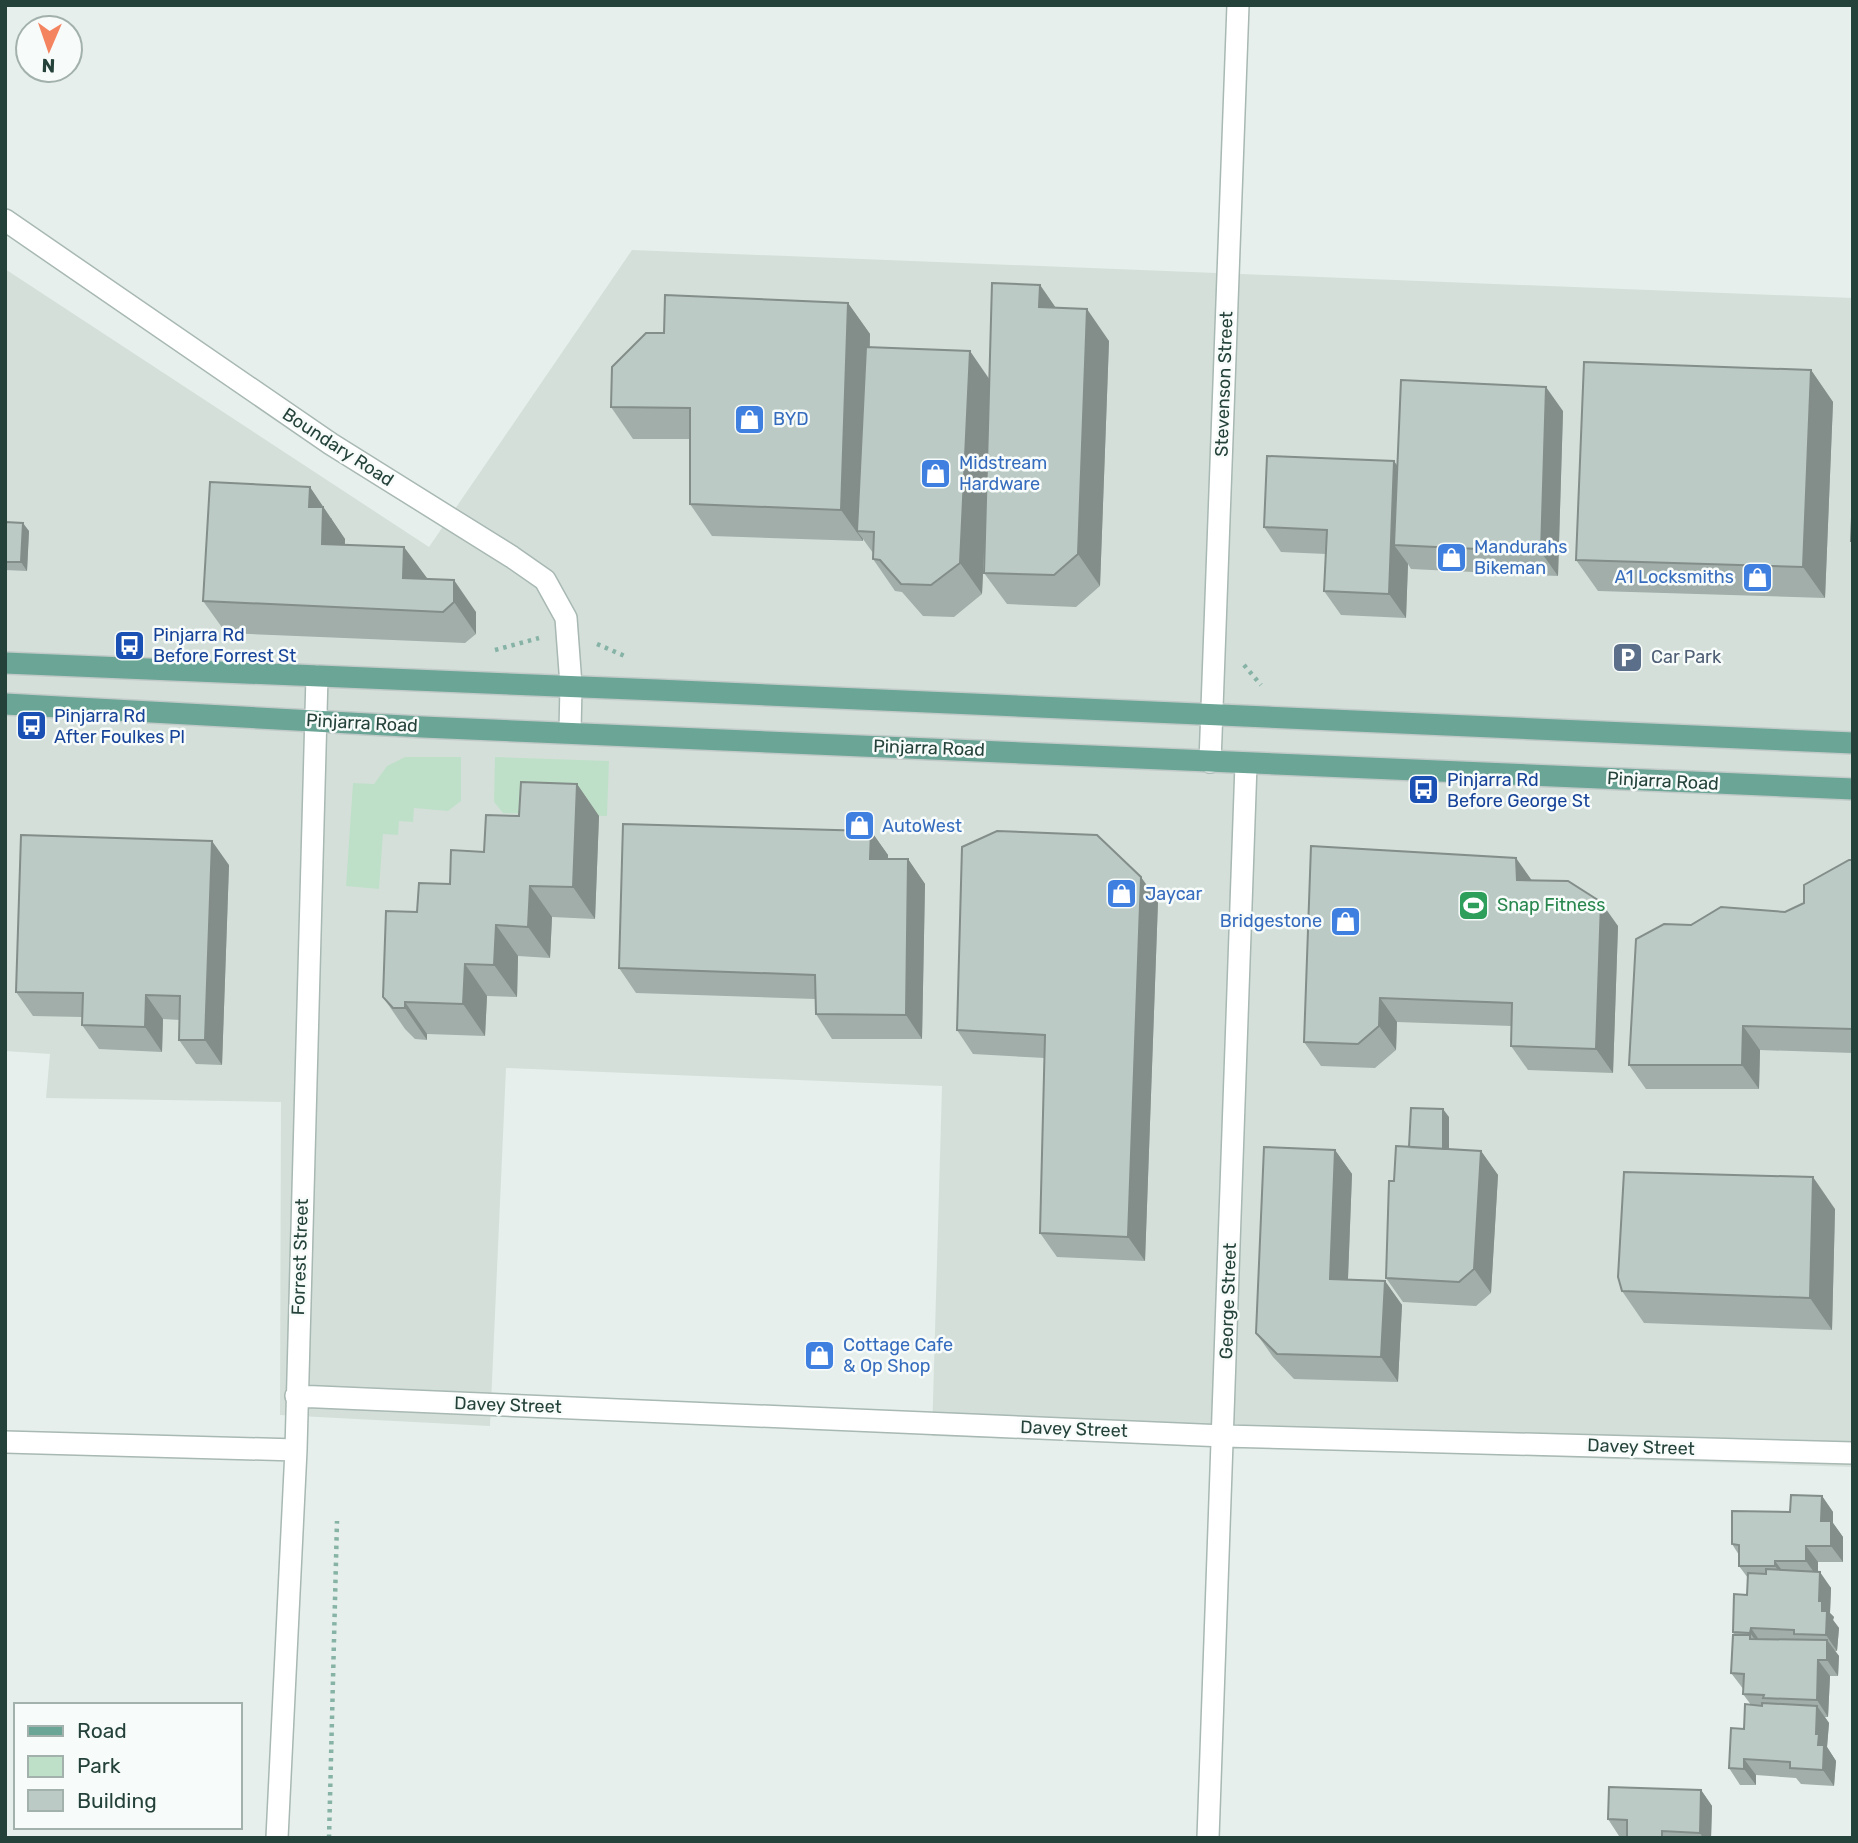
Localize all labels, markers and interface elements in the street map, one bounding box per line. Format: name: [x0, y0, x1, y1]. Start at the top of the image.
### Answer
north arrow: [14, 14, 84, 84]
text: N: [41, 54, 56, 77]
street label: Stevenson Street: [1210, 311, 1238, 457]
shop icon: BYD: [733, 402, 767, 436]
street label: Boundary Road: [278, 403, 398, 491]
place label: BYD: [773, 408, 809, 430]
place label: Midstream Hardware: [959, 452, 1047, 495]
shop icon: Midstream Hardware: [919, 456, 953, 490]
place label: Mandurahs Bikeman: [1474, 536, 1567, 579]
shop icon: Mandurahs Bikeman: [1434, 540, 1468, 574]
shop icon: A1 Locksmiths: [1740, 560, 1774, 594]
place label: A1 Locksmiths: [1615, 566, 1734, 588]
place label: Pinjarra Rd Before Forrest St: [153, 624, 296, 667]
bus stop icon: Pinjarra Rd Before Forrest St: [113, 628, 147, 662]
parking icon: Car Park: [1611, 640, 1645, 674]
place label: Car Park: [1651, 646, 1722, 668]
place label: Pinjarra Rd After Foulkes Pl: [54, 705, 185, 748]
bus stop icon: Pinjarra Rd After Foulkes Pl: [14, 709, 48, 743]
street label: Pinjarra Road: [306, 709, 418, 737]
street label: Pinjarra Road: [873, 735, 985, 761]
street label: Pinjarra Road: [1607, 767, 1719, 795]
place label: Pinjarra Rd Before George St: [1447, 769, 1590, 812]
bus stop icon: Pinjarra Rd Before George St: [1407, 773, 1441, 807]
shop icon: AutoWest: [842, 809, 876, 843]
place label: AutoWest: [882, 815, 962, 837]
shop icon: Jaycar: [1105, 877, 1139, 911]
place label: Jaycar: [1145, 883, 1203, 905]
sports icon: Snap Fitness: [1457, 888, 1491, 922]
place label: Snap Fitness: [1497, 894, 1605, 916]
shop icon: Bridgestone: [1328, 904, 1362, 938]
place label: Bridgestone: [1220, 910, 1322, 932]
street label: Forrest Street: [287, 1198, 313, 1316]
street label: George Street: [1215, 1242, 1241, 1360]
place label: Cottage Cafe & Op Shop: [843, 1334, 953, 1377]
shop icon: Cottage Cafe & Op Shop: [803, 1338, 837, 1372]
street label: Davey Street: [454, 1392, 562, 1418]
street label: Davey Street: [1020, 1416, 1128, 1442]
street label: Davey Street: [1587, 1434, 1695, 1460]
legend: [14, 1703, 242, 1829]
text: Road: [77, 1718, 127, 1743]
text: Park: [77, 1753, 121, 1778]
text: Building: [77, 1788, 157, 1813]

